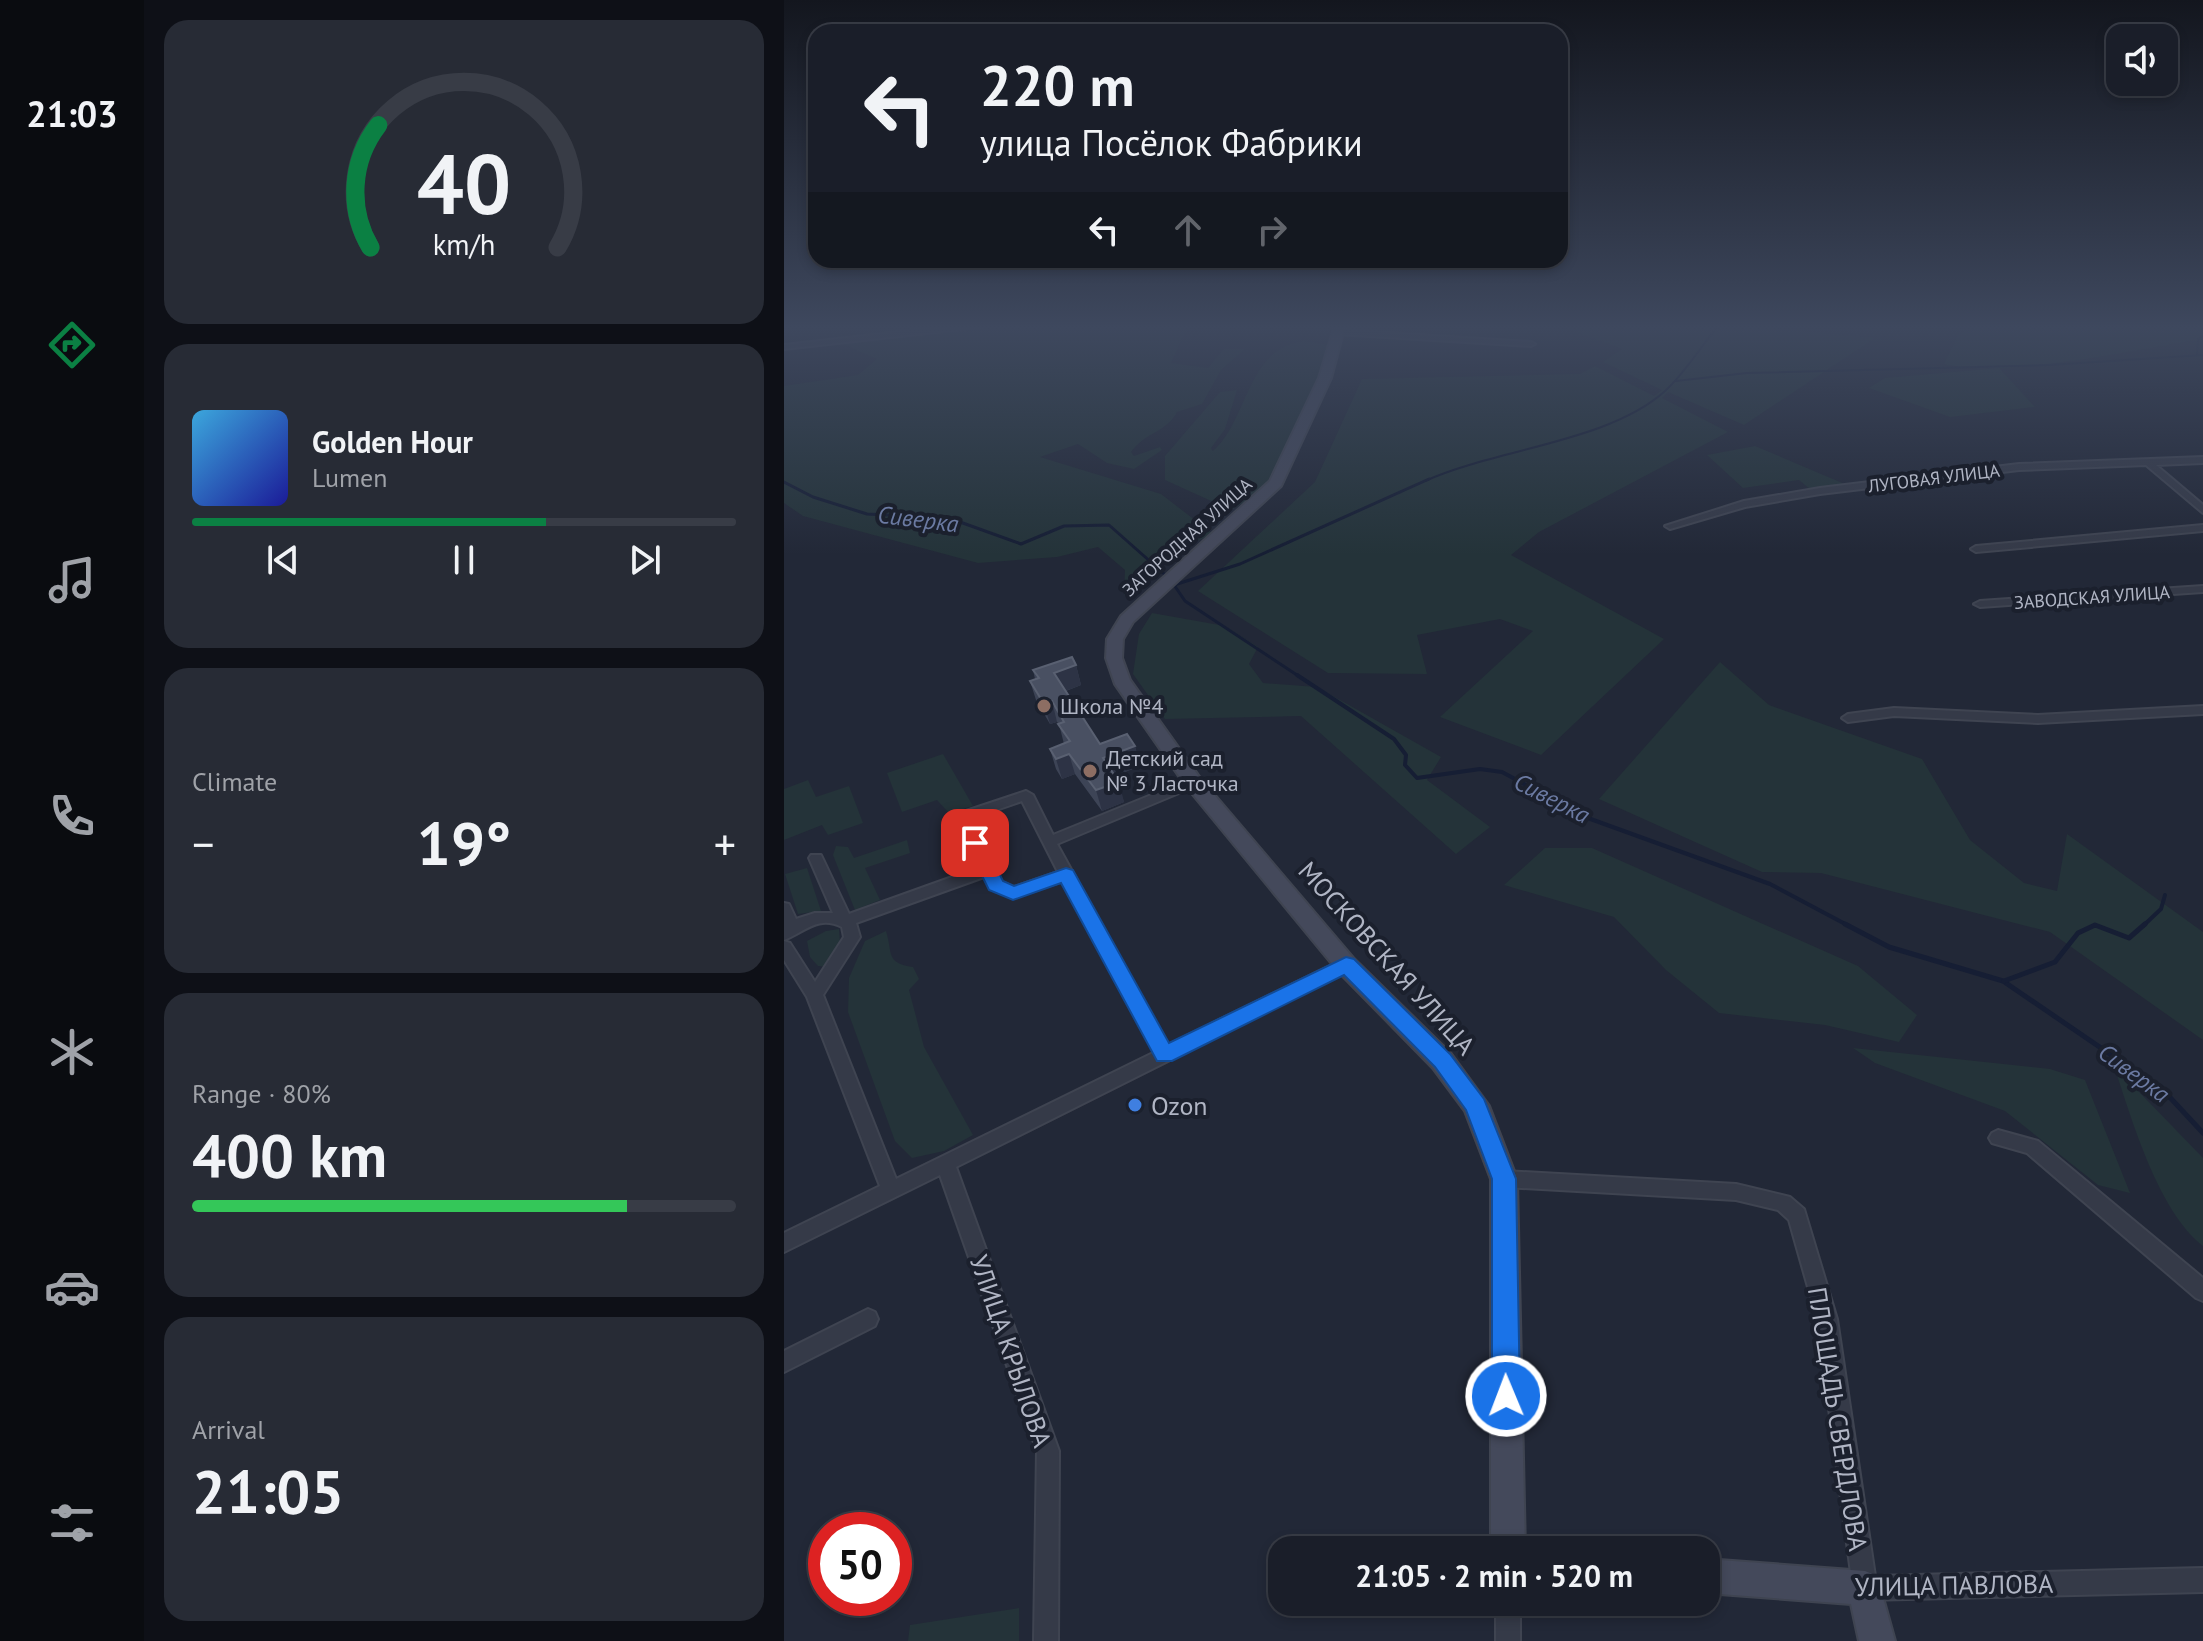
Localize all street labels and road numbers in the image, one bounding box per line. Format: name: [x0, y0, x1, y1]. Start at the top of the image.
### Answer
street label: ЛУГОВАЯ УЛИЦА: [1866, 458, 2002, 498]
street label: ЗАГОРОДНАЯ УЛИЦА: [1117, 472, 1257, 601]
street label: ЗАВОДСКАЯ УЛИЦА: [2013, 580, 2171, 614]
street label: МОСКОВСКАЯ УЛИЦА: [1291, 854, 1483, 1062]
street label: УЛИЦА КРЫЛОВА: [963, 1250, 1059, 1452]
street label: ПЛОЩАДЬ СВЕРДЛОВА: [1801, 1285, 1875, 1553]
street label: УЛИЦА ПАВЛОВА: [1855, 1567, 2053, 1603]

